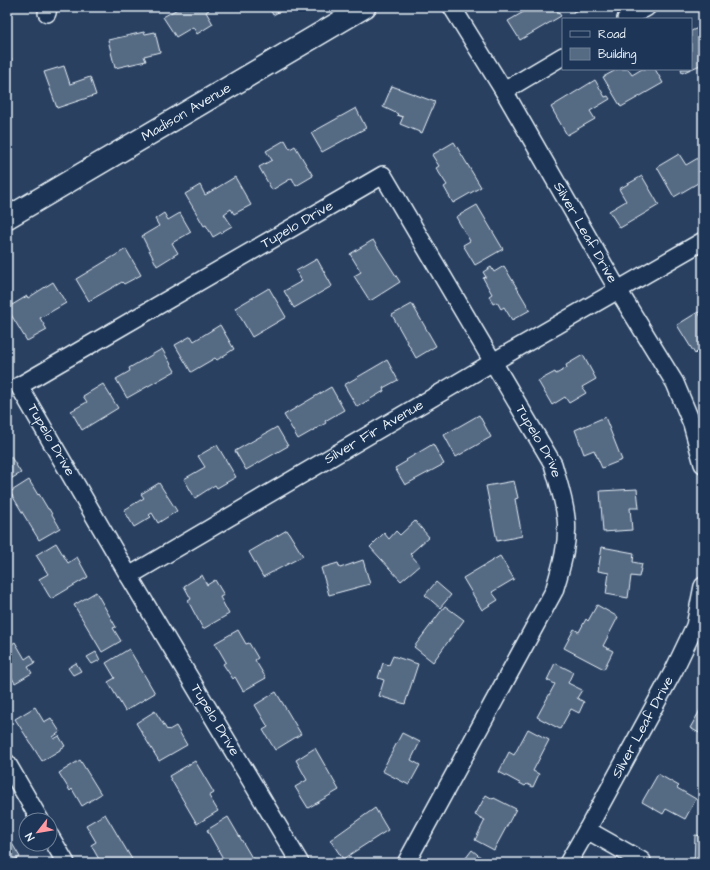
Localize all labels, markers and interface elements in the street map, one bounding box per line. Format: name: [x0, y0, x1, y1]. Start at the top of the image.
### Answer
legend: [562, 18, 692, 70]
text: Road: [598, 26, 626, 43]
text: Building: [598, 46, 636, 64]
street label: Madison Avenue: [138, 78, 235, 147]
street label: Silver Leaf Drive: [548, 178, 622, 287]
street label: Tupelo Drive: [257, 196, 337, 254]
street label: Silver Fir Avenue: [320, 395, 428, 469]
street label: Tupelo Drive: [22, 400, 80, 480]
street label: Tupelo Drive: [510, 401, 567, 480]
street label: Silver Leaf Drive: [607, 672, 679, 782]
street label: Tupelo Drive: [186, 680, 245, 760]
north arrow: [18, 812, 58, 852]
text: N: [22, 830, 38, 844]

